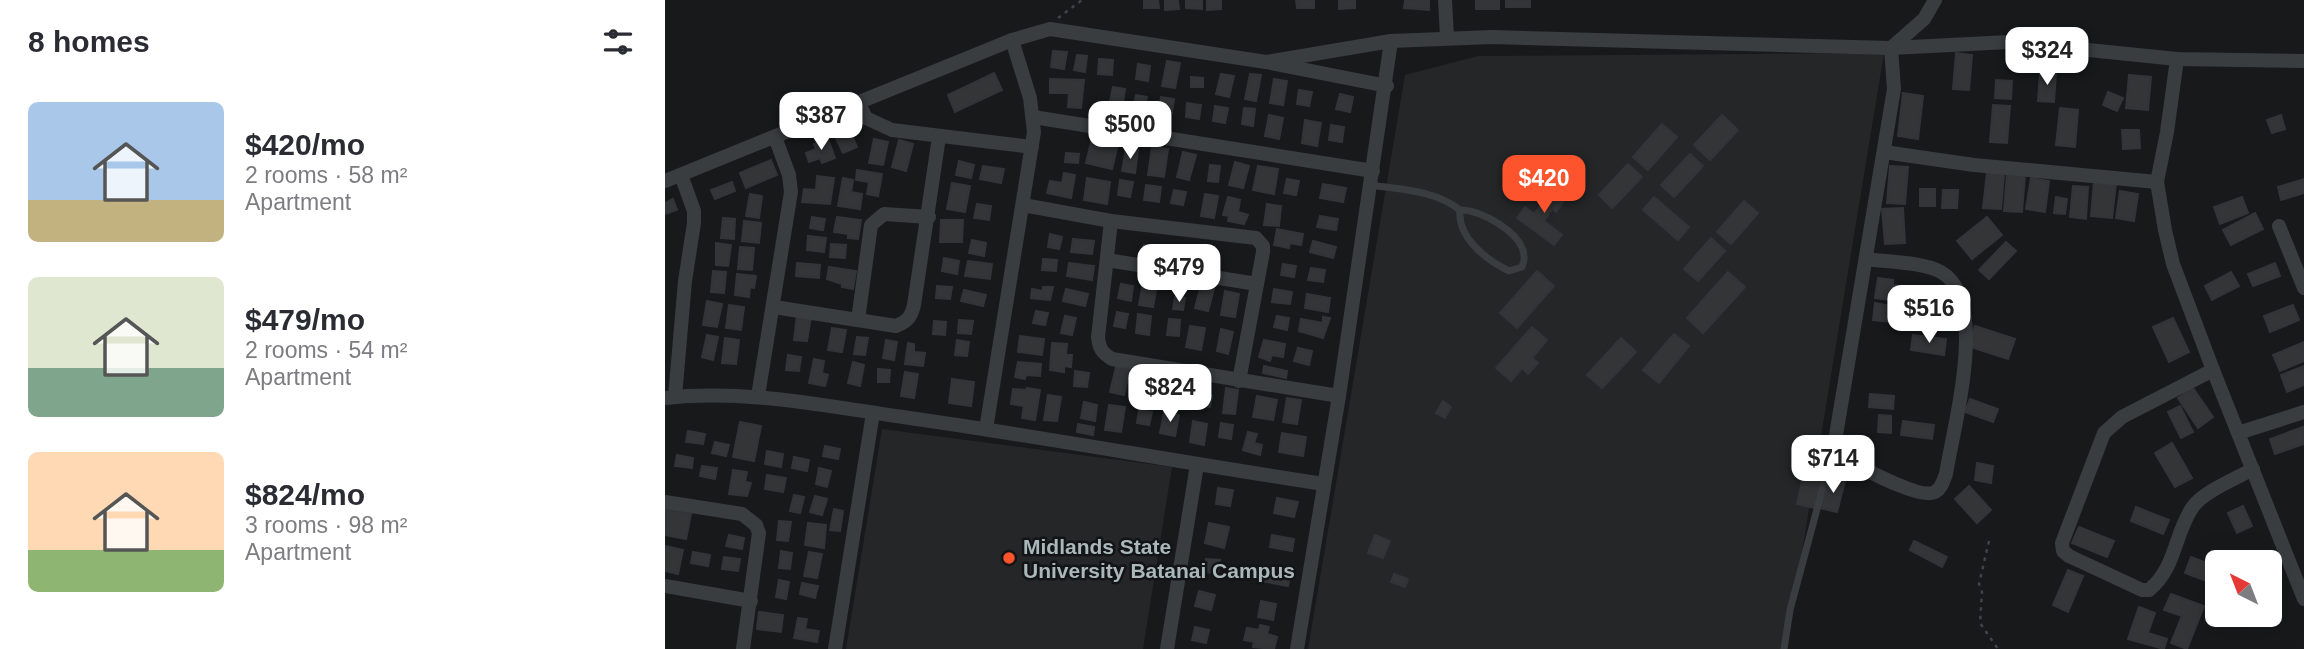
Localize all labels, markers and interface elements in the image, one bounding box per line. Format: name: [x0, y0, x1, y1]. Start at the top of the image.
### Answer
icon: filters: [599, 23, 637, 61]
text: 8 homes: [28, 25, 150, 58]
pin: $324: [2006, 28, 2088, 87]
text: $324: [2021, 37, 2073, 63]
pin: $387: [780, 92, 862, 152]
text: $387: [795, 102, 847, 128]
pin: $500: [1089, 102, 1171, 161]
text: $500: [1104, 111, 1156, 137]
text: $420/mo: [245, 128, 365, 161]
icon: home: [84, 130, 168, 214]
pin: $420: [1503, 156, 1585, 215]
text: 2 rooms · 58 m²: [245, 162, 407, 188]
text: $420: [1518, 165, 1570, 191]
text: Apartment: [245, 189, 351, 215]
pin: $479: [1138, 244, 1220, 304]
text: $479: [1153, 254, 1205, 280]
pin: $516: [1888, 286, 1970, 345]
text: $516: [1903, 295, 1955, 321]
text: $479/mo: [245, 303, 365, 336]
icon: home: [84, 305, 168, 389]
text: 2 rooms · 54 m²: [245, 337, 407, 363]
text: Apartment: [245, 364, 351, 390]
pin: $824: [1129, 364, 1211, 424]
text: $824: [1144, 374, 1196, 400]
pin: $714: [1792, 435, 1874, 495]
text: $714: [1807, 445, 1859, 471]
text: $824/mo: [245, 478, 365, 511]
icon: home: [84, 480, 168, 564]
text: 3 rooms · 98 m²: [245, 512, 407, 538]
place label: Midlands State University Batanai Campus: [1023, 535, 1295, 582]
text: Apartment: [245, 539, 351, 565]
marker: Midlands State University Batanai Campus: [1001, 550, 1017, 566]
north arrow: [2205, 550, 2282, 626]
map controls: [2205, 550, 2282, 627]

